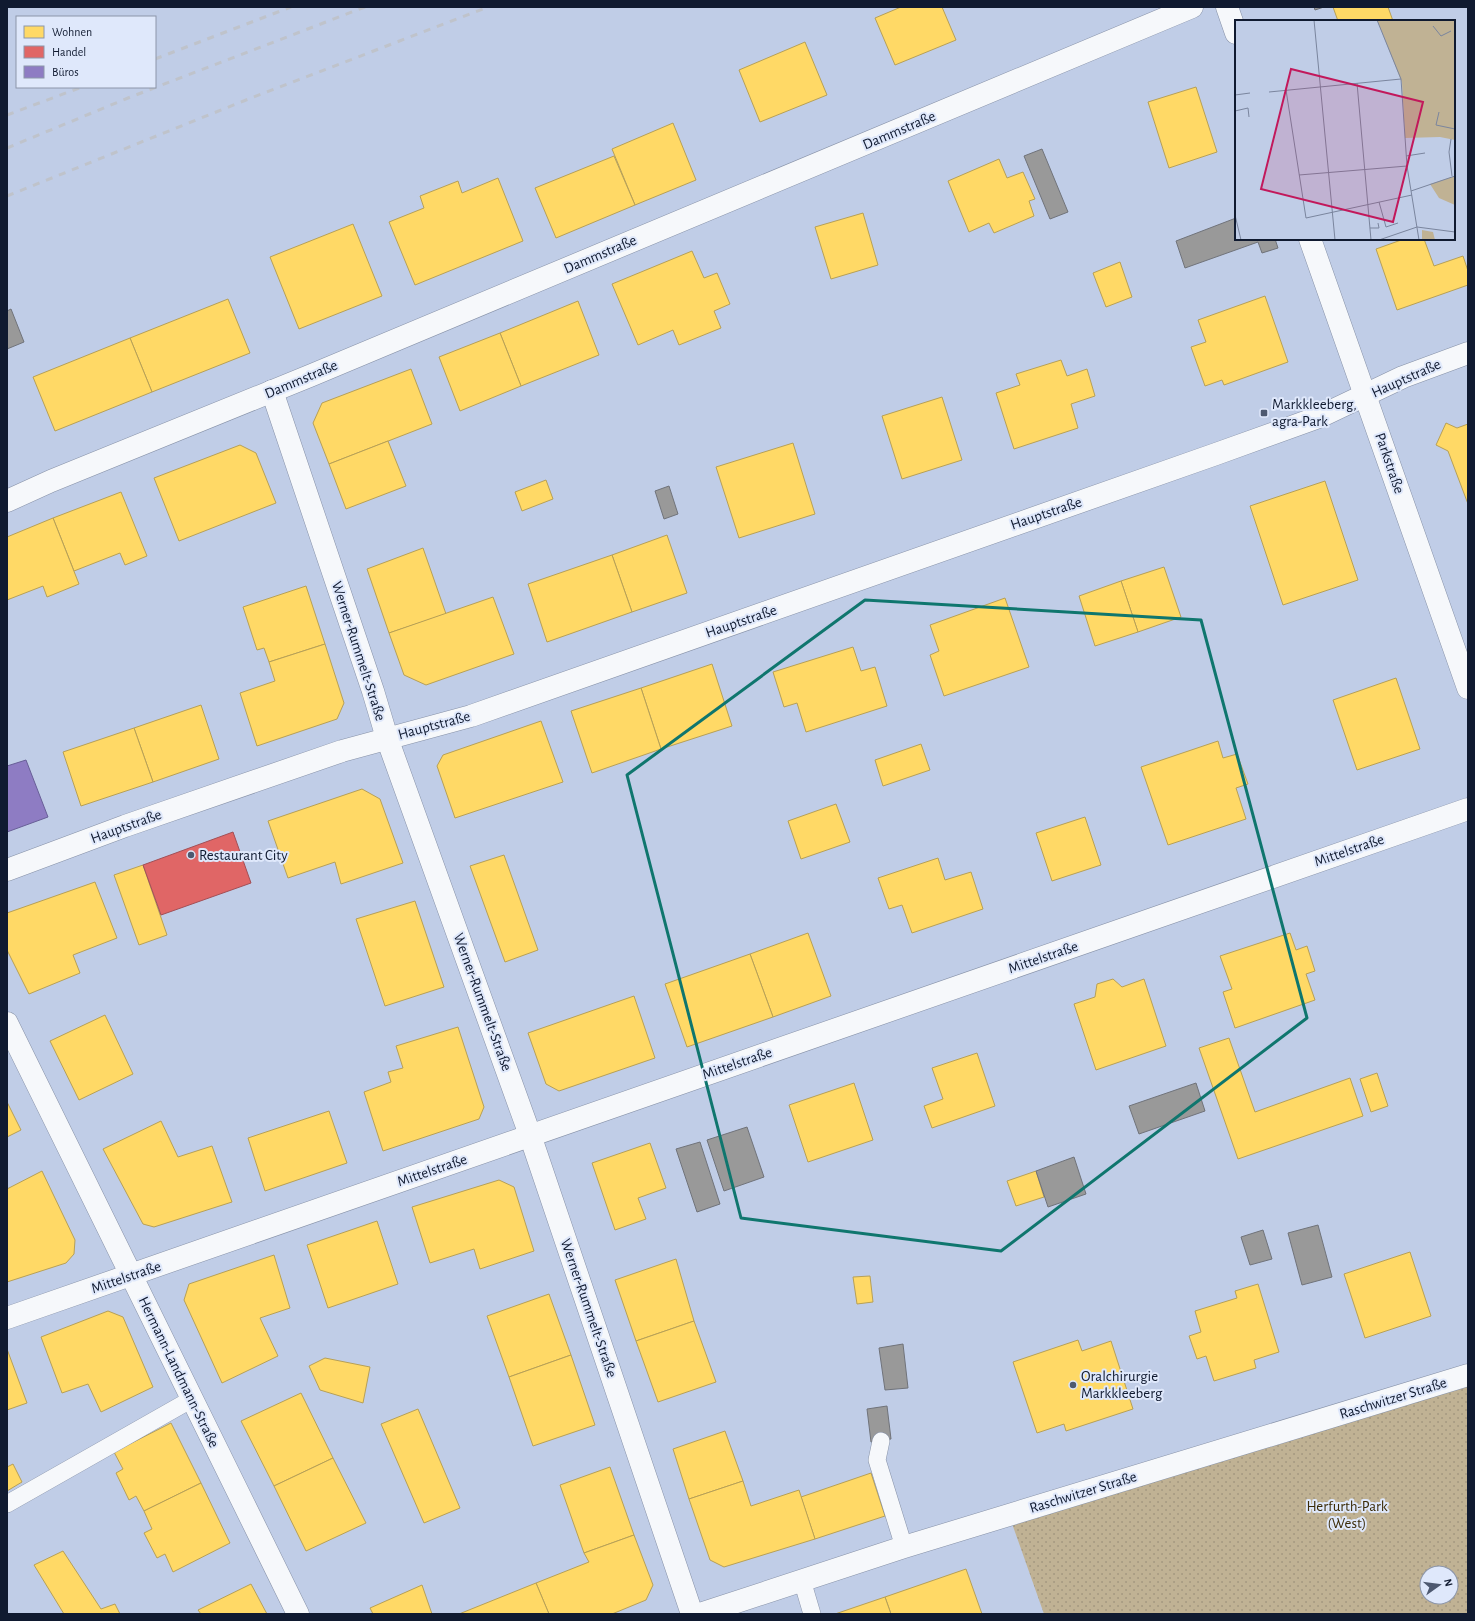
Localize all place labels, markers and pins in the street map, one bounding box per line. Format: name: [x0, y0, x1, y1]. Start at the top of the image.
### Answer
place label: Markkleeberg, agra-Park: [1272, 397, 1357, 429]
marker: Markkleeberg, agra-Park: [1259, 408, 1269, 418]
place label: Restaurant City: [199, 848, 288, 863]
marker: Restaurant City: [186, 850, 196, 860]
place label: Oralchirurgie Markkleeberg: [1081, 1369, 1163, 1401]
marker: Oralchirurgie Markkleeberg: [1068, 1380, 1078, 1390]

